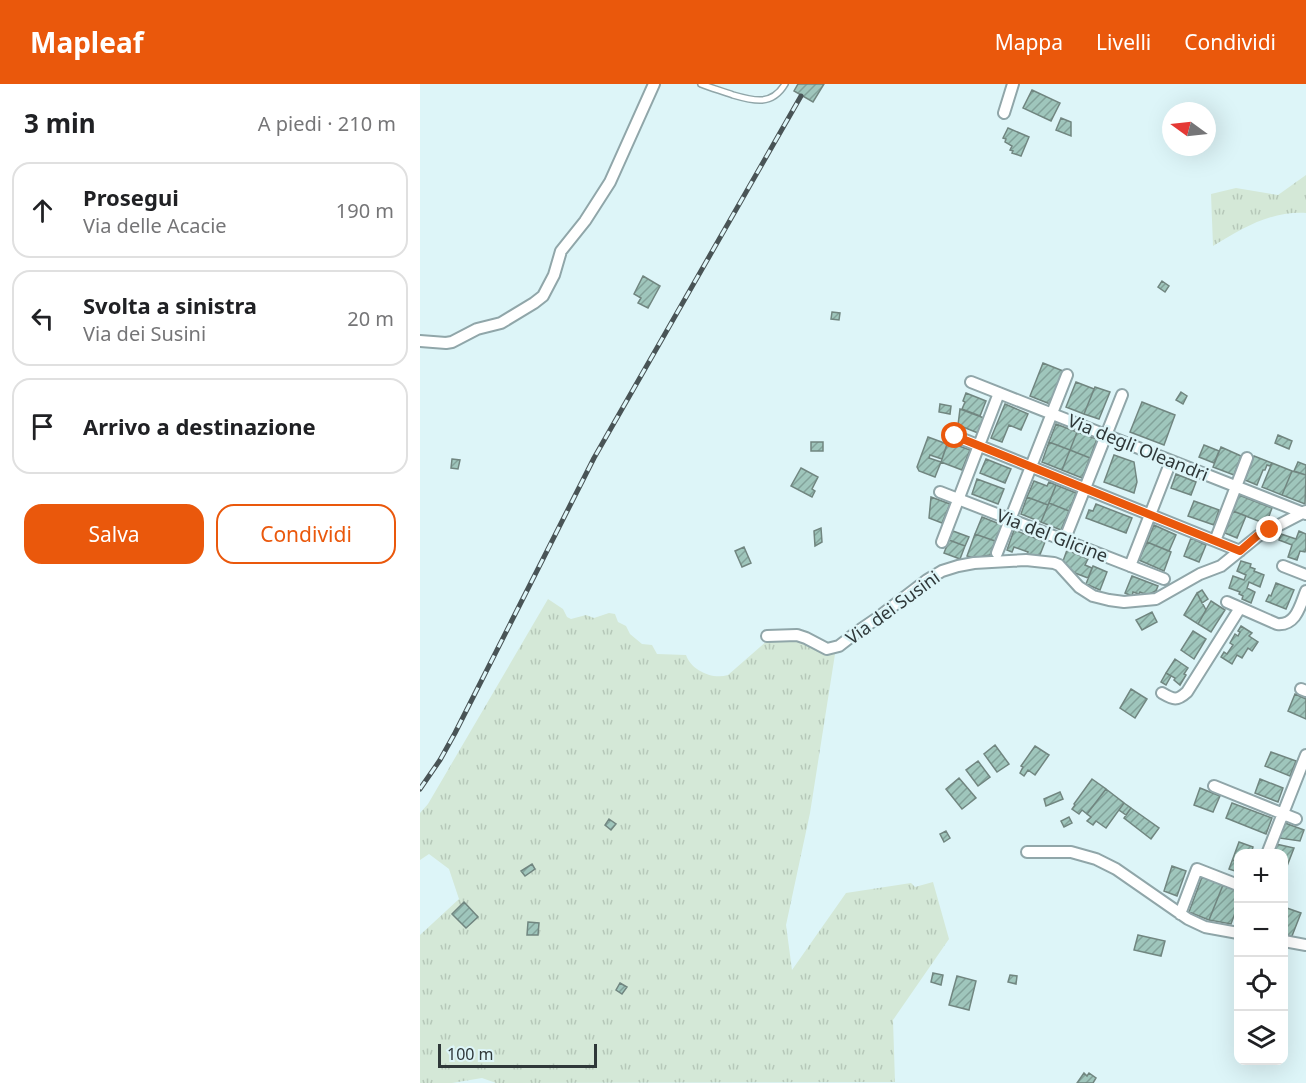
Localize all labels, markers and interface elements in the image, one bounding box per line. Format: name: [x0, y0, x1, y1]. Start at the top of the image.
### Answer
text: Mapleaf: [30, 23, 144, 61]
text: Mappa: [995, 28, 1063, 56]
text: Livelli: [1096, 28, 1151, 56]
text: Condividi: [1184, 28, 1276, 56]
north arrow: [1162, 102, 1216, 156]
text: 3 min: [24, 105, 96, 141]
text: A piedi · 210 m: [258, 110, 396, 137]
text: Prosegui: [83, 182, 179, 212]
icon: ahead: [26, 194, 59, 227]
text: 190 m: [336, 197, 394, 224]
text: Via delle Acacie: [83, 212, 227, 239]
text: Svolta a sinistra: [83, 290, 257, 320]
icon: left: [26, 302, 59, 335]
text: 20 m: [347, 305, 394, 332]
text: Via dei Susini: [83, 320, 206, 347]
street label: Via degli Oleandri: [1064, 408, 1212, 486]
icon: arrive: [26, 410, 59, 443]
text: Arrivo a destinazione: [83, 411, 316, 441]
route start: [941, 422, 967, 448]
street label: Via del Glicine: [993, 503, 1112, 567]
button: Salva: [24, 504, 204, 564]
button: Condividi: [216, 504, 396, 564]
route end: [1256, 516, 1282, 542]
street label: Via dei Susini: [841, 565, 944, 649]
map controls: [1234, 849, 1288, 1065]
button: +: [1234, 849, 1288, 903]
button: −: [1234, 903, 1288, 957]
button: locate: [1234, 957, 1288, 1011]
button: layers: [1234, 1011, 1288, 1065]
scale bar: [438, 1041, 597, 1068]
text: 100 m: [447, 1043, 494, 1065]

